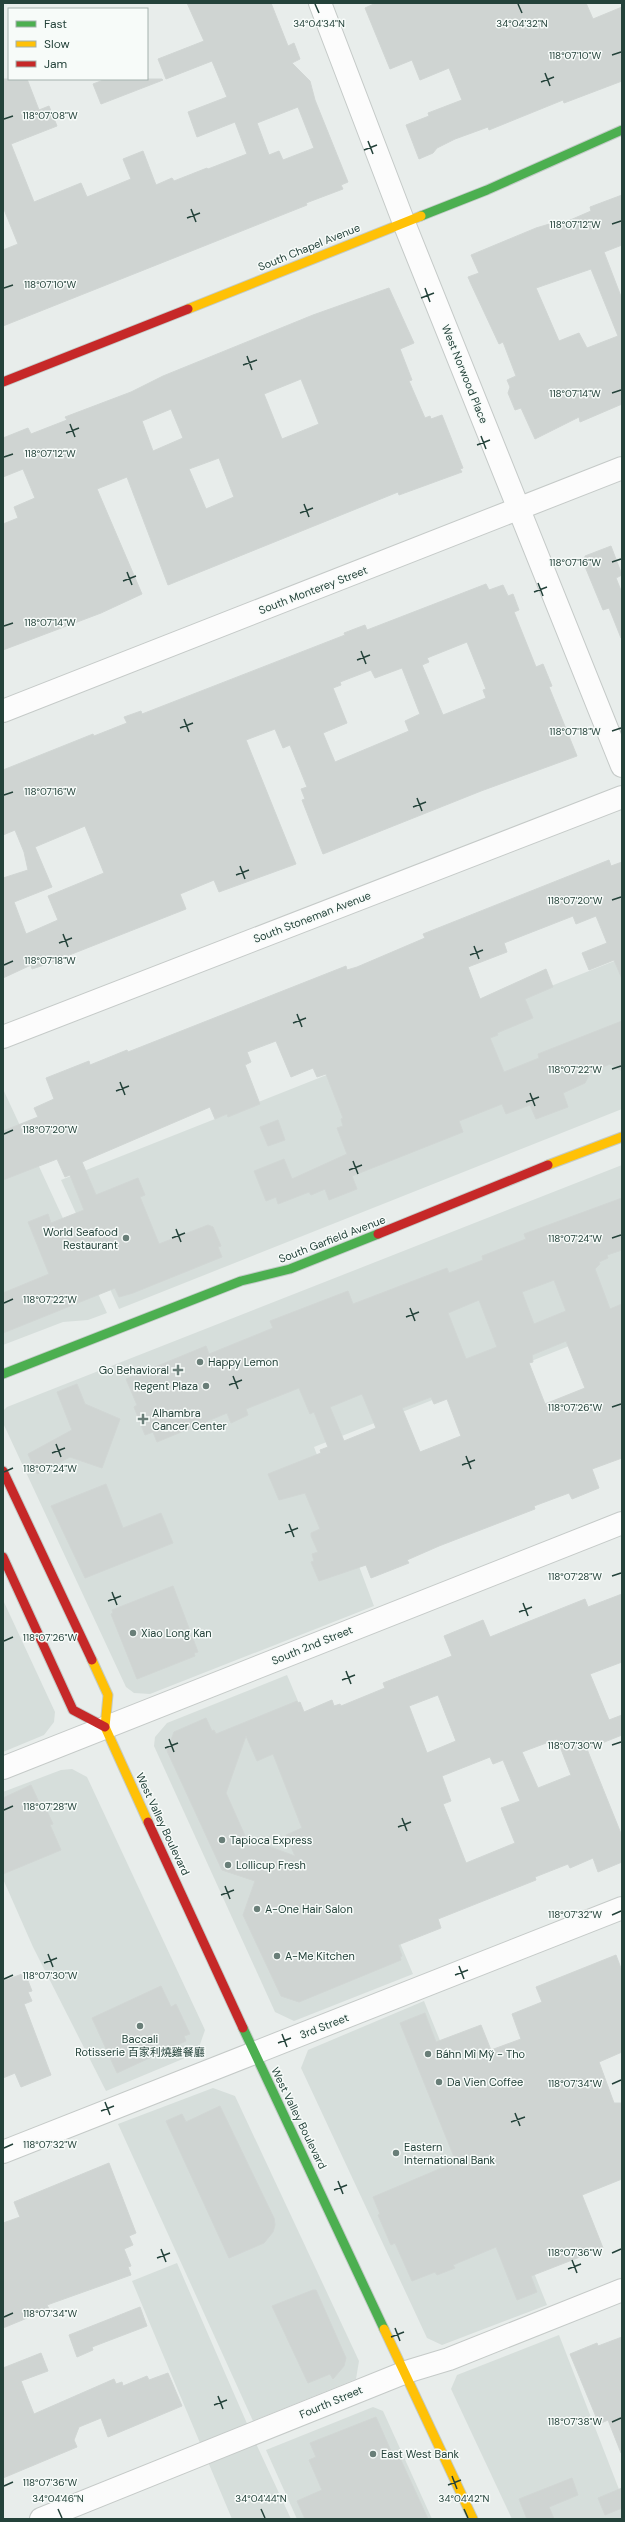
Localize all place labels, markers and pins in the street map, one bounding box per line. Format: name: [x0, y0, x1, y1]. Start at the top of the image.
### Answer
place label: World Seafood Restaurant: [43, 1225, 118, 1252]
marker: World Seafood Restaurant: [121, 1233, 131, 1243]
place label: Happy Lemon: [208, 1355, 278, 1369]
marker: Happy Lemon: [195, 1357, 205, 1367]
place label: Go Behavioral: [99, 1363, 169, 1377]
marker: Go Behavioral: [172, 1364, 184, 1376]
place label: Regent Plaza: [134, 1379, 198, 1393]
marker: Regent Plaza: [201, 1381, 211, 1391]
place label: Alhambra Cancer Center: [152, 1406, 227, 1433]
marker: Alhambra Cancer Center: [137, 1413, 149, 1425]
place label: Xiao Long Kan: [141, 1626, 212, 1640]
marker: Xiao Long Kan: [128, 1628, 138, 1638]
place label: Tapioca Express: [230, 1833, 312, 1847]
marker: Tapioca Express: [217, 1835, 227, 1845]
place label: Lollicup Fresh: [236, 1858, 306, 1872]
marker: Lollicup Fresh: [223, 1860, 233, 1870]
place label: A-One Hair Salon: [265, 1902, 353, 1916]
marker: A-One Hair Salon: [252, 1904, 262, 1914]
place label: A-Me Kitchen: [285, 1949, 355, 1963]
marker: A-Me Kitchen: [272, 1951, 282, 1961]
marker: Baccali Rotisserie 百家利燒雞餐廳: [135, 2021, 145, 2031]
place label: Baccali Rotisserie 百家利燒雞餐廳: [75, 2032, 205, 2059]
place label: Báhn Mì Mỹ - Tho: [436, 2047, 525, 2061]
marker: Báhn Mì Mỹ - Tho: [423, 2049, 433, 2059]
place label: Da Vien Coffee: [447, 2075, 523, 2089]
marker: Da Vien Coffee: [434, 2077, 444, 2087]
place label: Eastern International Bank: [404, 2140, 496, 2167]
marker: Eastern International Bank: [391, 2148, 401, 2158]
place label: East West Bank: [381, 2447, 460, 2461]
marker: East West Bank: [368, 2449, 378, 2459]

